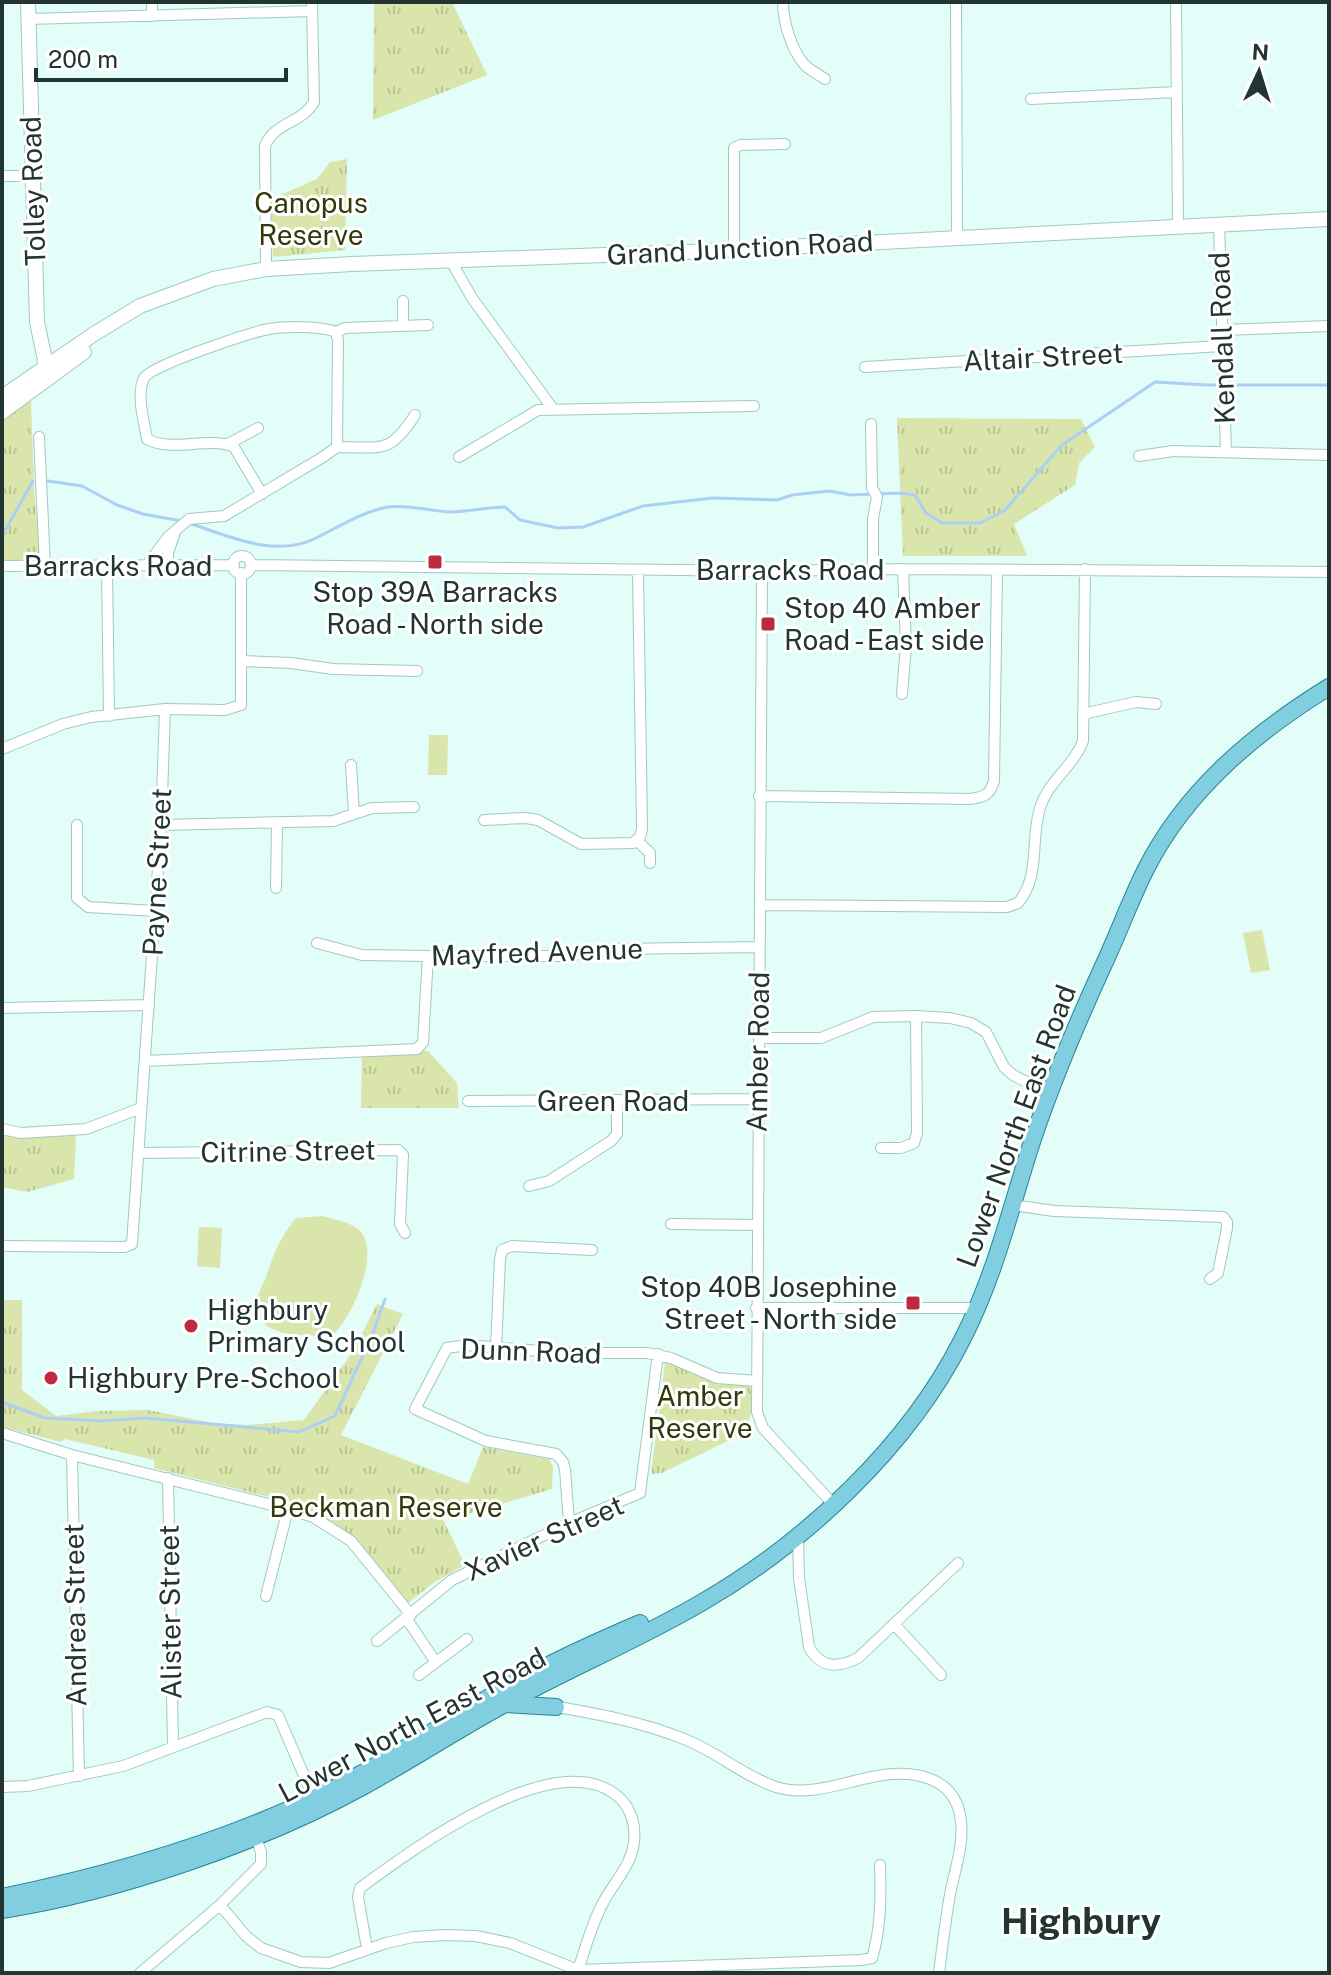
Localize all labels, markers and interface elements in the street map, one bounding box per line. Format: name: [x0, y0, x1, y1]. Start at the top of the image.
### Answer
scale bar: [36, 32, 286, 82]
north arrow: [1219, 32, 1299, 112]
text: N: [1251, 38, 1270, 66]
text: 200 m: [48, 45, 118, 73]
street label: Tolley Road: [13, 115, 52, 267]
park label: Canopus Reserve: [254, 186, 368, 251]
street label: Grand Junction Road: [606, 224, 874, 271]
street label: Kendall Road: [1202, 251, 1241, 425]
street label: Altair Street: [962, 336, 1124, 377]
street label: Barracks Road: [24, 549, 212, 582]
marker: Stop 39A Barracks Road - North side: [426, 553, 444, 571]
street label: Barracks Road: [696, 553, 884, 586]
place label: Stop 39A Barracks Road - North side: [312, 575, 558, 640]
place label: Stop 40 Amber Road - East side: [784, 591, 985, 656]
marker: Stop 40 Amber Road - East side: [759, 615, 777, 633]
street label: Payne Street: [136, 787, 177, 957]
street label: Mayfred Avenue: [430, 931, 644, 972]
street label: Amber Road: [740, 971, 775, 1133]
street label: Lower North East Road: [949, 980, 1082, 1271]
street label: Green Road: [537, 1084, 689, 1117]
street label: Citrine Street: [200, 1132, 376, 1169]
place label: Stop 40B Josephine Street - North side: [640, 1270, 897, 1335]
place label: Highbury Primary School: [207, 1293, 406, 1358]
marker: Stop 40B Josephine Street - North side: [904, 1294, 922, 1312]
marker: Highbury Primary School: [182, 1317, 200, 1335]
street label: Dunn Road: [460, 1332, 602, 1369]
place label: Highbury Pre-School: [67, 1361, 340, 1394]
marker: Highbury Pre-School: [42, 1369, 60, 1387]
park label: Amber Reserve: [647, 1379, 753, 1444]
street label: Xavier Street: [459, 1488, 628, 1587]
park label: Beckman Reserve: [269, 1490, 503, 1523]
street label: Andrea Street: [56, 1523, 93, 1707]
street label: Alister Street: [151, 1524, 188, 1700]
street label: Lower North East Road: [272, 1640, 551, 1809]
district label: Highbury: [1001, 1900, 1161, 1942]

